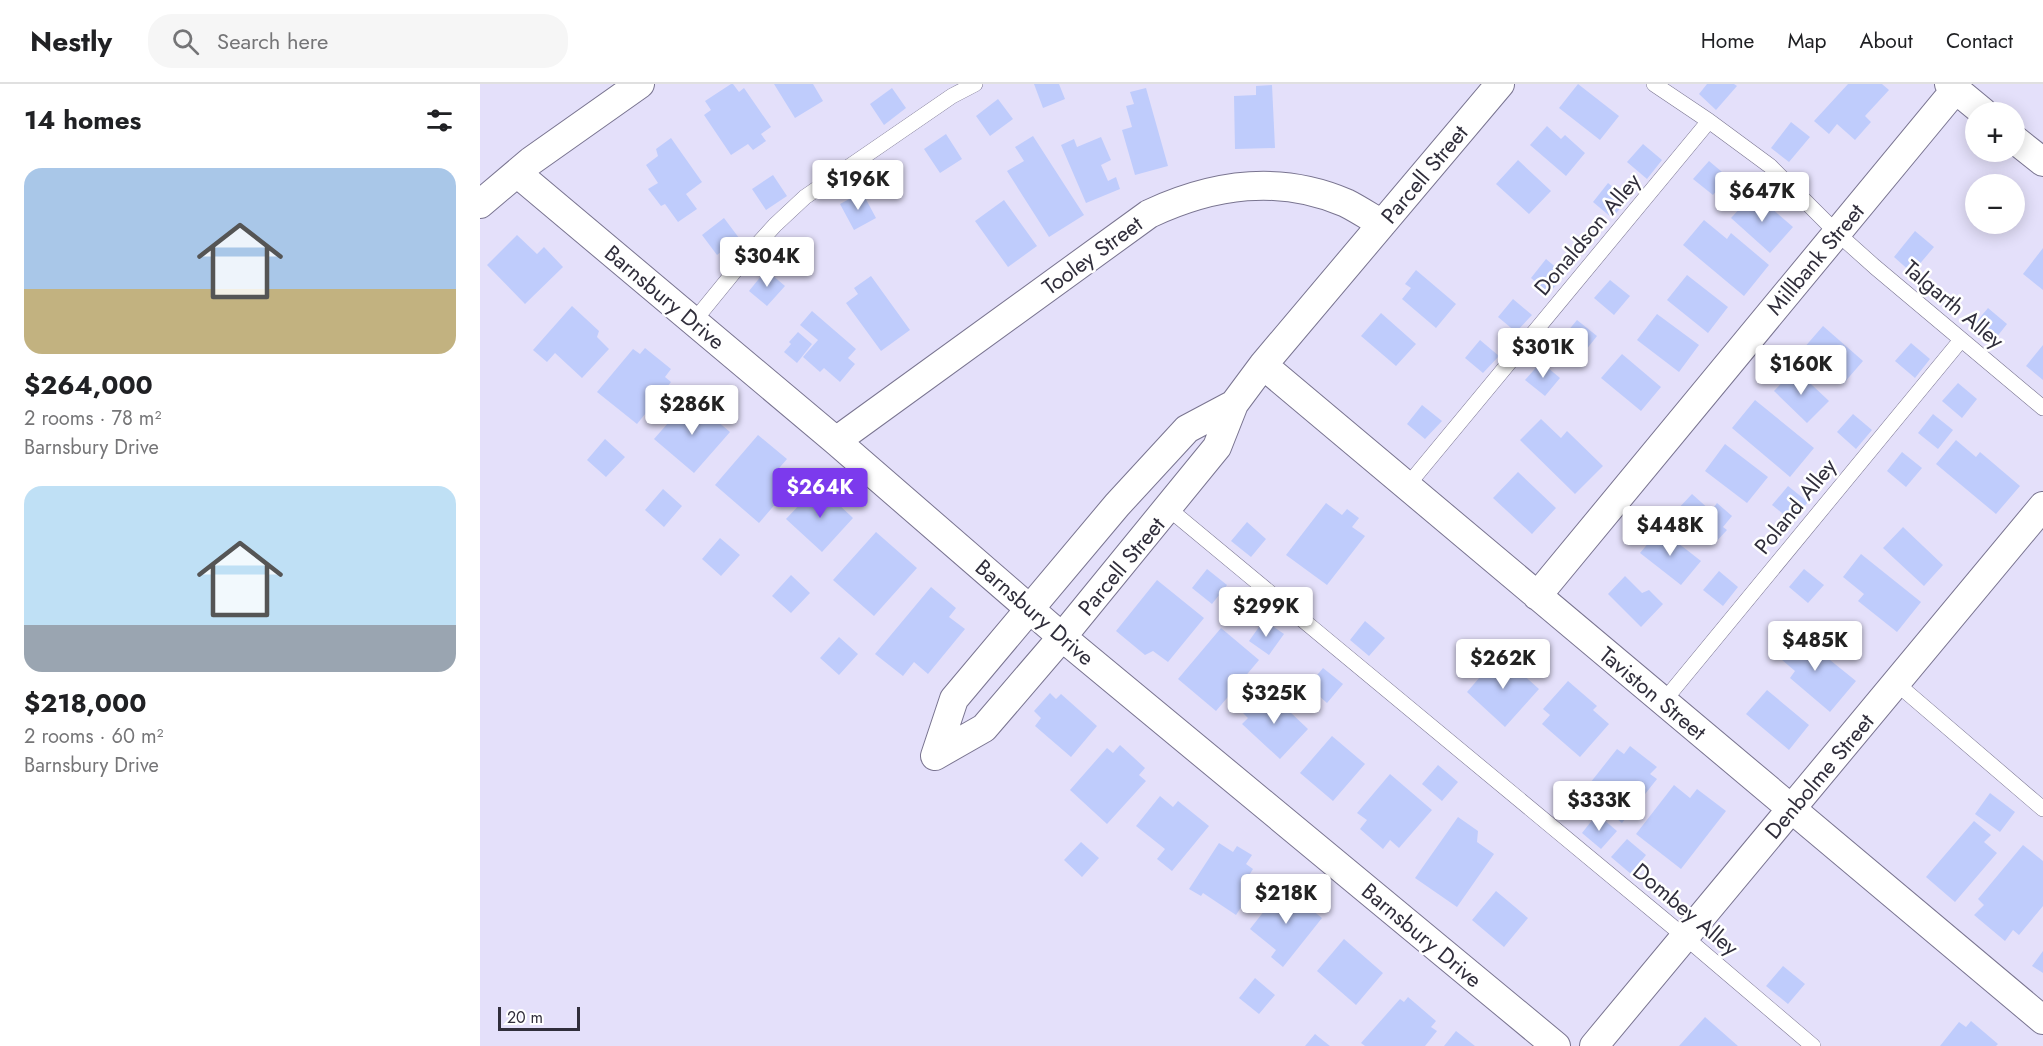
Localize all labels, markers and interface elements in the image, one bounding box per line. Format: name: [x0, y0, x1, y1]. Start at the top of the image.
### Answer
search box: [148, 14, 568, 68]
text: Nestly: [30, 21, 112, 62]
icon: search: [169, 25, 202, 58]
text: Search here: [217, 25, 328, 57]
text: Home: [1701, 26, 1754, 56]
text: Map: [1787, 26, 1827, 56]
text: About: [1860, 26, 1913, 56]
text: Contact: [1946, 26, 2013, 56]
text: 14 homes: [24, 101, 141, 139]
map controls: [1965, 102, 2025, 234]
button: +: [1965, 102, 2025, 162]
icon: filters: [423, 104, 456, 137]
street label: Parcell Street: [1373, 117, 1475, 230]
pin: $196K: [816, 160, 900, 211]
text: $196K: [826, 165, 890, 194]
street label: Donaldson Alley: [1526, 166, 1648, 302]
pin: $647K: [1720, 172, 1804, 223]
button: −: [1965, 174, 2025, 234]
text: $647K: [1729, 177, 1795, 206]
street label: Millbank Street: [1759, 196, 1872, 322]
icon: home: [186, 207, 294, 315]
street label: Tooley Street: [1035, 207, 1149, 302]
street label: Barnsbury Drive: [598, 237, 732, 357]
pin: $304K: [725, 237, 809, 288]
text: $304K: [734, 242, 800, 271]
street label: Talgarth Alley: [1897, 252, 2012, 356]
pin: $301K: [1501, 328, 1585, 379]
text: $301K: [1512, 333, 1574, 362]
pin: $160K: [1759, 345, 1843, 396]
text: $160K: [1769, 350, 1833, 379]
text: $264,000: [24, 366, 153, 404]
pin: $286K: [650, 385, 734, 436]
text: $286K: [659, 390, 725, 419]
text: 2 rooms · 78 m²: [24, 404, 161, 433]
text: Barnsbury Drive: [24, 433, 159, 462]
street label: Poland Alley: [1746, 451, 1844, 561]
pin: $264K: [778, 468, 862, 519]
text: $264K: [787, 473, 853, 502]
pin: $448K: [1628, 506, 1712, 557]
street label: Parcell Street: [1070, 509, 1172, 622]
text: $448K: [1637, 511, 1703, 540]
icon: home: [186, 525, 294, 633]
street label: Barnsbury Drive: [969, 551, 1101, 673]
pin: $299K: [1224, 587, 1308, 638]
text: $299K: [1233, 592, 1299, 621]
pin: $485K: [1773, 621, 1857, 672]
text: $485K: [1782, 626, 1848, 655]
pin: $262K: [1461, 639, 1545, 690]
street label: Taviston Street: [1593, 639, 1714, 748]
text: $262K: [1470, 644, 1536, 673]
pin: $325K: [1232, 674, 1316, 725]
text: $325K: [1242, 679, 1306, 708]
text: $218,000: [24, 684, 146, 722]
street label: Denbolme Street: [1757, 706, 1882, 846]
text: 2 rooms · 60 m²: [24, 722, 163, 751]
text: Barnsbury Drive: [24, 751, 159, 780]
pin: $333K: [1557, 781, 1641, 832]
text: $333K: [1567, 786, 1631, 815]
street label: Dombey Alley: [1626, 855, 1746, 963]
pin: $218K: [1244, 874, 1328, 925]
street label: Barnsbury Drive: [1355, 875, 1489, 995]
text: $218K: [1255, 879, 1317, 908]
scale bar: [498, 1004, 580, 1032]
text: 20 m: [507, 1006, 543, 1029]

